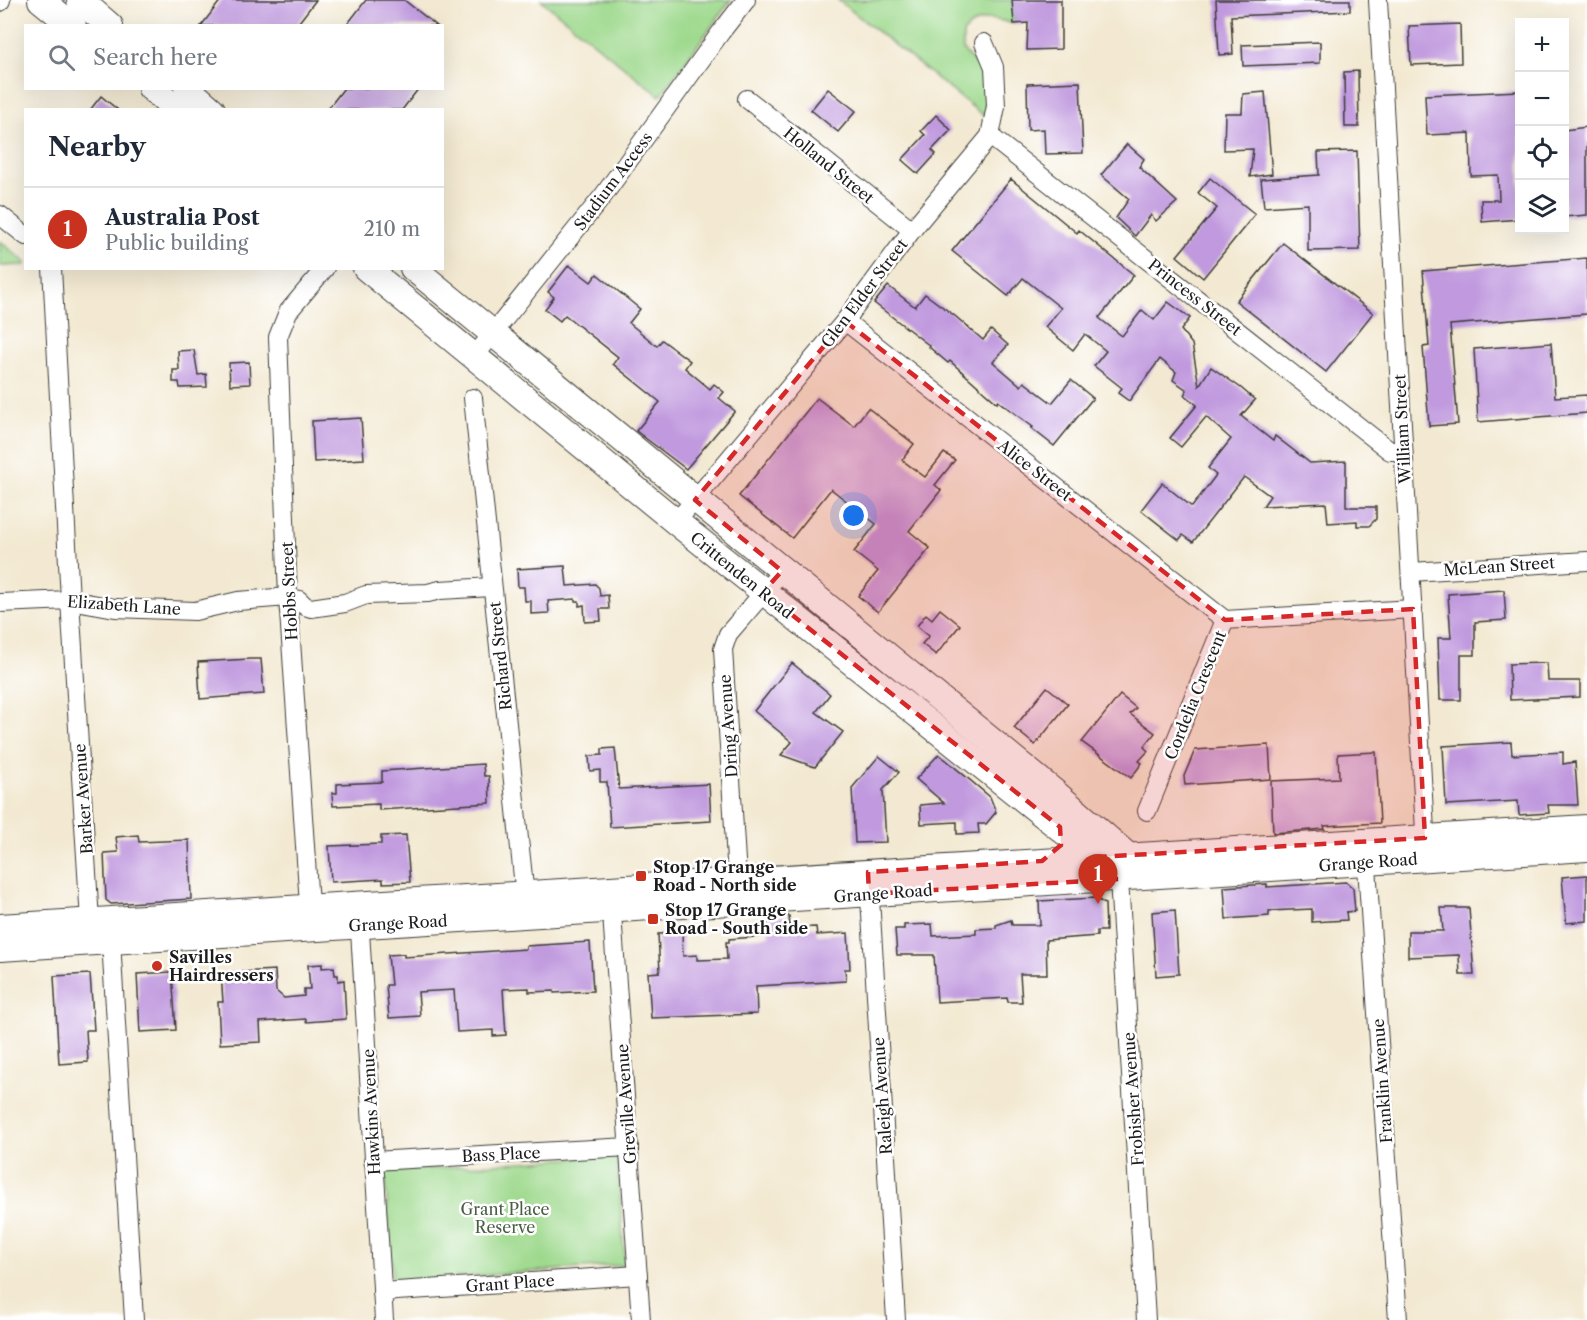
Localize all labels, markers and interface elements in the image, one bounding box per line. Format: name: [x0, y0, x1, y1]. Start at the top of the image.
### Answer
map controls: [1515, 18, 1569, 234]
button: +: [1515, 18, 1569, 72]
search box: [24, 24, 444, 90]
icon: search: [45, 41, 78, 74]
text: Search here: [93, 44, 218, 71]
button: −: [1515, 72, 1569, 126]
street label: Holland Street: [780, 122, 878, 208]
button: locate: [1515, 126, 1569, 180]
street label: Stadium Access: [570, 128, 657, 234]
text: Nearby: [48, 131, 146, 163]
button: layers: [1515, 180, 1569, 234]
text: Australia Post: [105, 204, 260, 231]
text: 1: [63, 217, 72, 241]
text: 210 m: [363, 217, 420, 241]
text: Public building: [105, 231, 248, 255]
street label: Glen Elder Street: [816, 234, 912, 351]
street label: Princess Street: [1144, 254, 1246, 340]
street label: William Street: [1389, 373, 1415, 485]
street label: Alice Street: [993, 434, 1076, 505]
your location: [839, 501, 868, 530]
street label: Crittenden Road: [686, 527, 798, 623]
street label: Hobbs Street: [276, 541, 302, 641]
street label: McLean Street: [1443, 552, 1556, 580]
street label: Elizabeth Lane: [67, 591, 181, 619]
street label: Richard Street: [484, 600, 516, 711]
street label: Cordelia Crescent: [1160, 627, 1230, 762]
street label: Dring Avenue: [714, 674, 742, 778]
street label: Barker Avenue: [69, 743, 97, 855]
street label: Grange Road: [1318, 849, 1418, 875]
pin: 1: [1078, 854, 1118, 904]
place label: Stop 17 Grange Road - North side: [653, 857, 797, 895]
marker: Stop 17 Grange Road - North side: [634, 869, 648, 883]
street label: Grange Road: [833, 880, 933, 906]
place label: Stop 17 Grange Road - South side: [665, 900, 809, 938]
street label: Grange Road: [348, 910, 448, 936]
marker: Stop 17 Grange Road - South side: [646, 912, 660, 926]
place label: Savilles Hairdressers: [169, 947, 274, 985]
marker: Savilles Hairdressers: [150, 959, 164, 973]
street label: Franklin Avenue: [1368, 1018, 1396, 1144]
street label: Frobisher Avenue: [1118, 1031, 1148, 1167]
street label: Raleigh Avenue: [868, 1037, 896, 1155]
street label: Greville Avenue: [612, 1043, 640, 1165]
street label: Hawkins Avenue: [358, 1048, 384, 1176]
street label: Bass Place: [461, 1142, 541, 1166]
park label: Grant Place Reserve: [460, 1199, 550, 1237]
street label: Grant Place: [465, 1270, 555, 1296]

